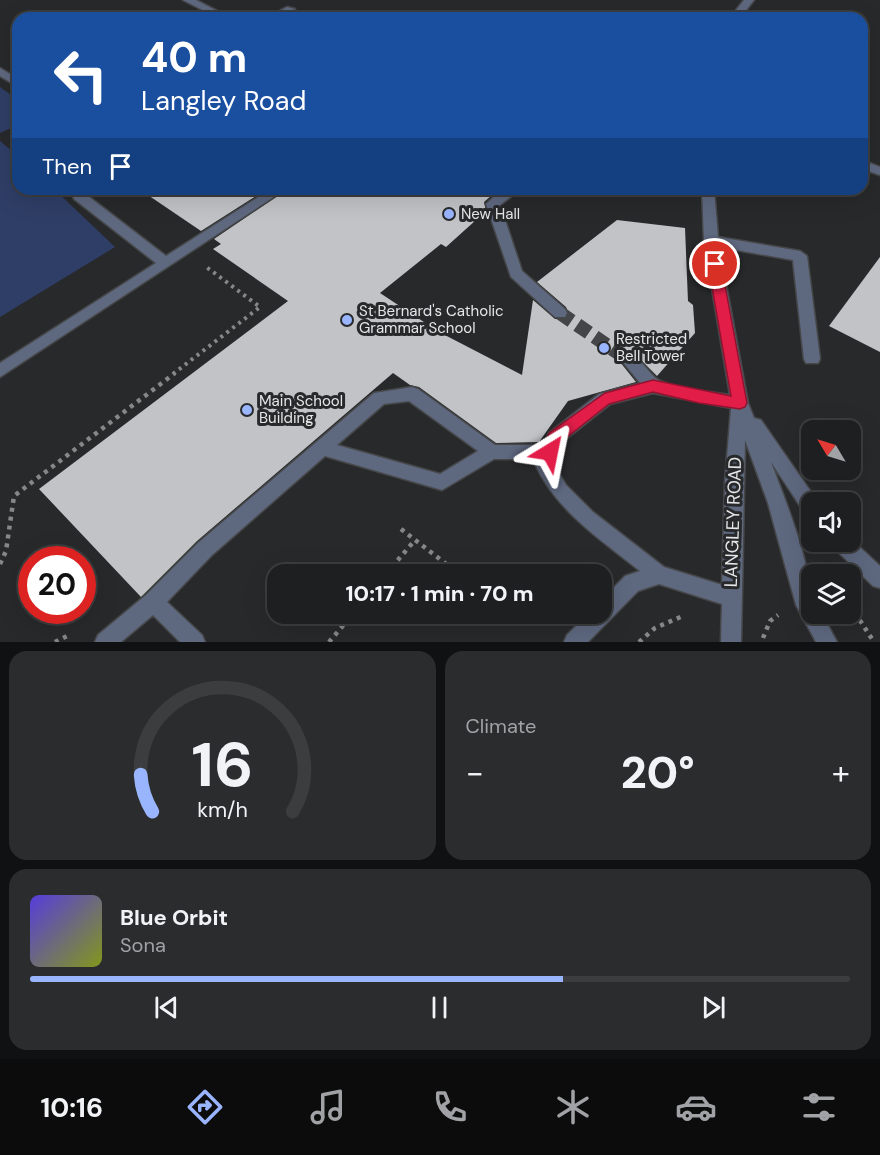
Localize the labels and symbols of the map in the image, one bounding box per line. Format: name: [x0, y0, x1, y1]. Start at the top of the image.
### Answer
place label: New Hall: [461, 204, 520, 224]
marker: New Hall: [442, 207, 456, 221]
pin: [689, 238, 740, 289]
place label: St Bernard's Catholic Grammar School: [359, 301, 504, 338]
marker: St Bernard's Catholic Grammar School: [340, 313, 354, 327]
place label: Restricted Bell Tower: [616, 329, 687, 366]
marker: Restricted Bell Tower: [597, 341, 611, 355]
place label: Main School Building: [259, 391, 343, 428]
marker: Main School Building: [240, 403, 254, 417]
position arrow: [518, 420, 582, 484]
north arrow: [801, 420, 861, 480]
street label: LANGLEY ROAD: [719, 456, 747, 588]
speed limit sign: 20: [18, 546, 96, 624]

